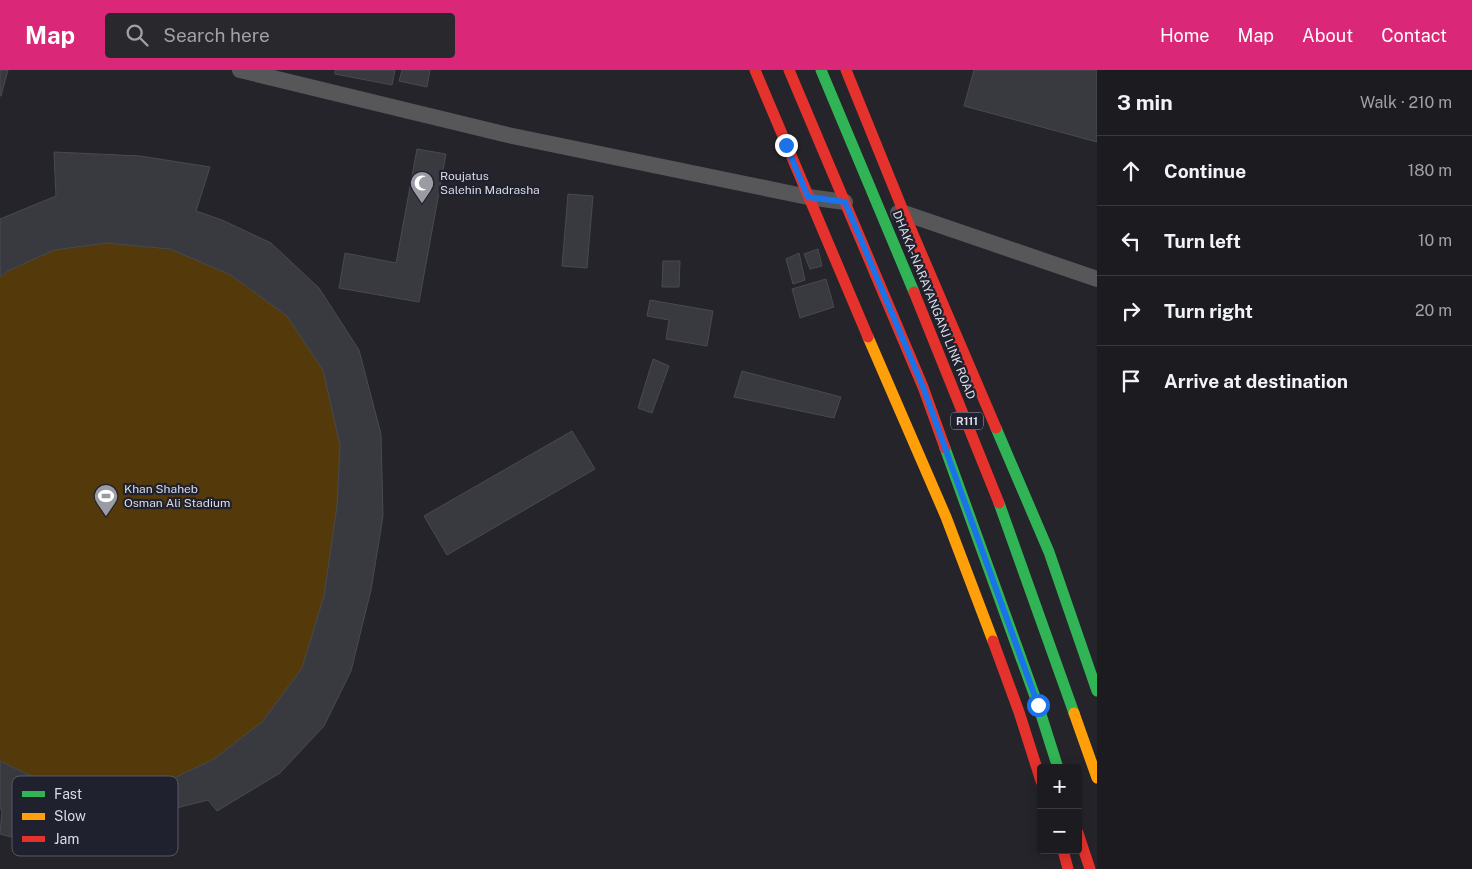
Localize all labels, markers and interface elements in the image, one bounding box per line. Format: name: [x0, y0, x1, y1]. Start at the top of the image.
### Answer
search box: [105, 13, 455, 58]
text: Map: [25, 21, 75, 49]
icon: search: [123, 21, 151, 49]
text: Search here: [163, 24, 270, 46]
text: Home: [1160, 25, 1210, 46]
text: Map: [1238, 25, 1274, 46]
text: About: [1302, 25, 1353, 46]
text: Contact: [1381, 25, 1447, 46]
text: 3 min: [1117, 90, 1173, 115]
text: Walk · 210 m: [1360, 93, 1452, 112]
route end: [775, 134, 798, 157]
icon: ahead: [1117, 157, 1145, 185]
text: Continue: [1164, 160, 1246, 182]
text: 180 m: [1408, 161, 1452, 180]
place label: Roujatus Salehin Madrasha: [440, 169, 540, 197]
mosque icon: Roujatus Salehin Madrasha: [409, 170, 435, 204]
street label: DHAKA-NARAYANGANJ LINK ROAD: [890, 209, 978, 401]
icon: left: [1117, 227, 1145, 255]
text: Turn left: [1164, 230, 1241, 252]
text: 10 m: [1418, 231, 1452, 250]
icon: right: [1117, 297, 1145, 325]
text: Turn right: [1164, 300, 1253, 322]
text: 20 m: [1415, 301, 1452, 320]
icon: arrive: [1117, 367, 1145, 395]
text: Arrive at destination: [1164, 370, 1348, 392]
road number: R111: [951, 412, 983, 430]
place label: Khan Shaheb Osman Ali Stadium: [124, 482, 230, 510]
sports icon: Khan Shaheb Osman Ali Stadium: [93, 483, 119, 517]
route start: [1027, 694, 1050, 717]
map controls: [1037, 764, 1082, 854]
button: +: [1037, 764, 1082, 809]
legend: [12, 776, 178, 856]
text: Fast: [54, 786, 82, 802]
text: Slow: [54, 808, 86, 824]
button: −: [1037, 809, 1082, 854]
text: Jam: [54, 831, 79, 847]

